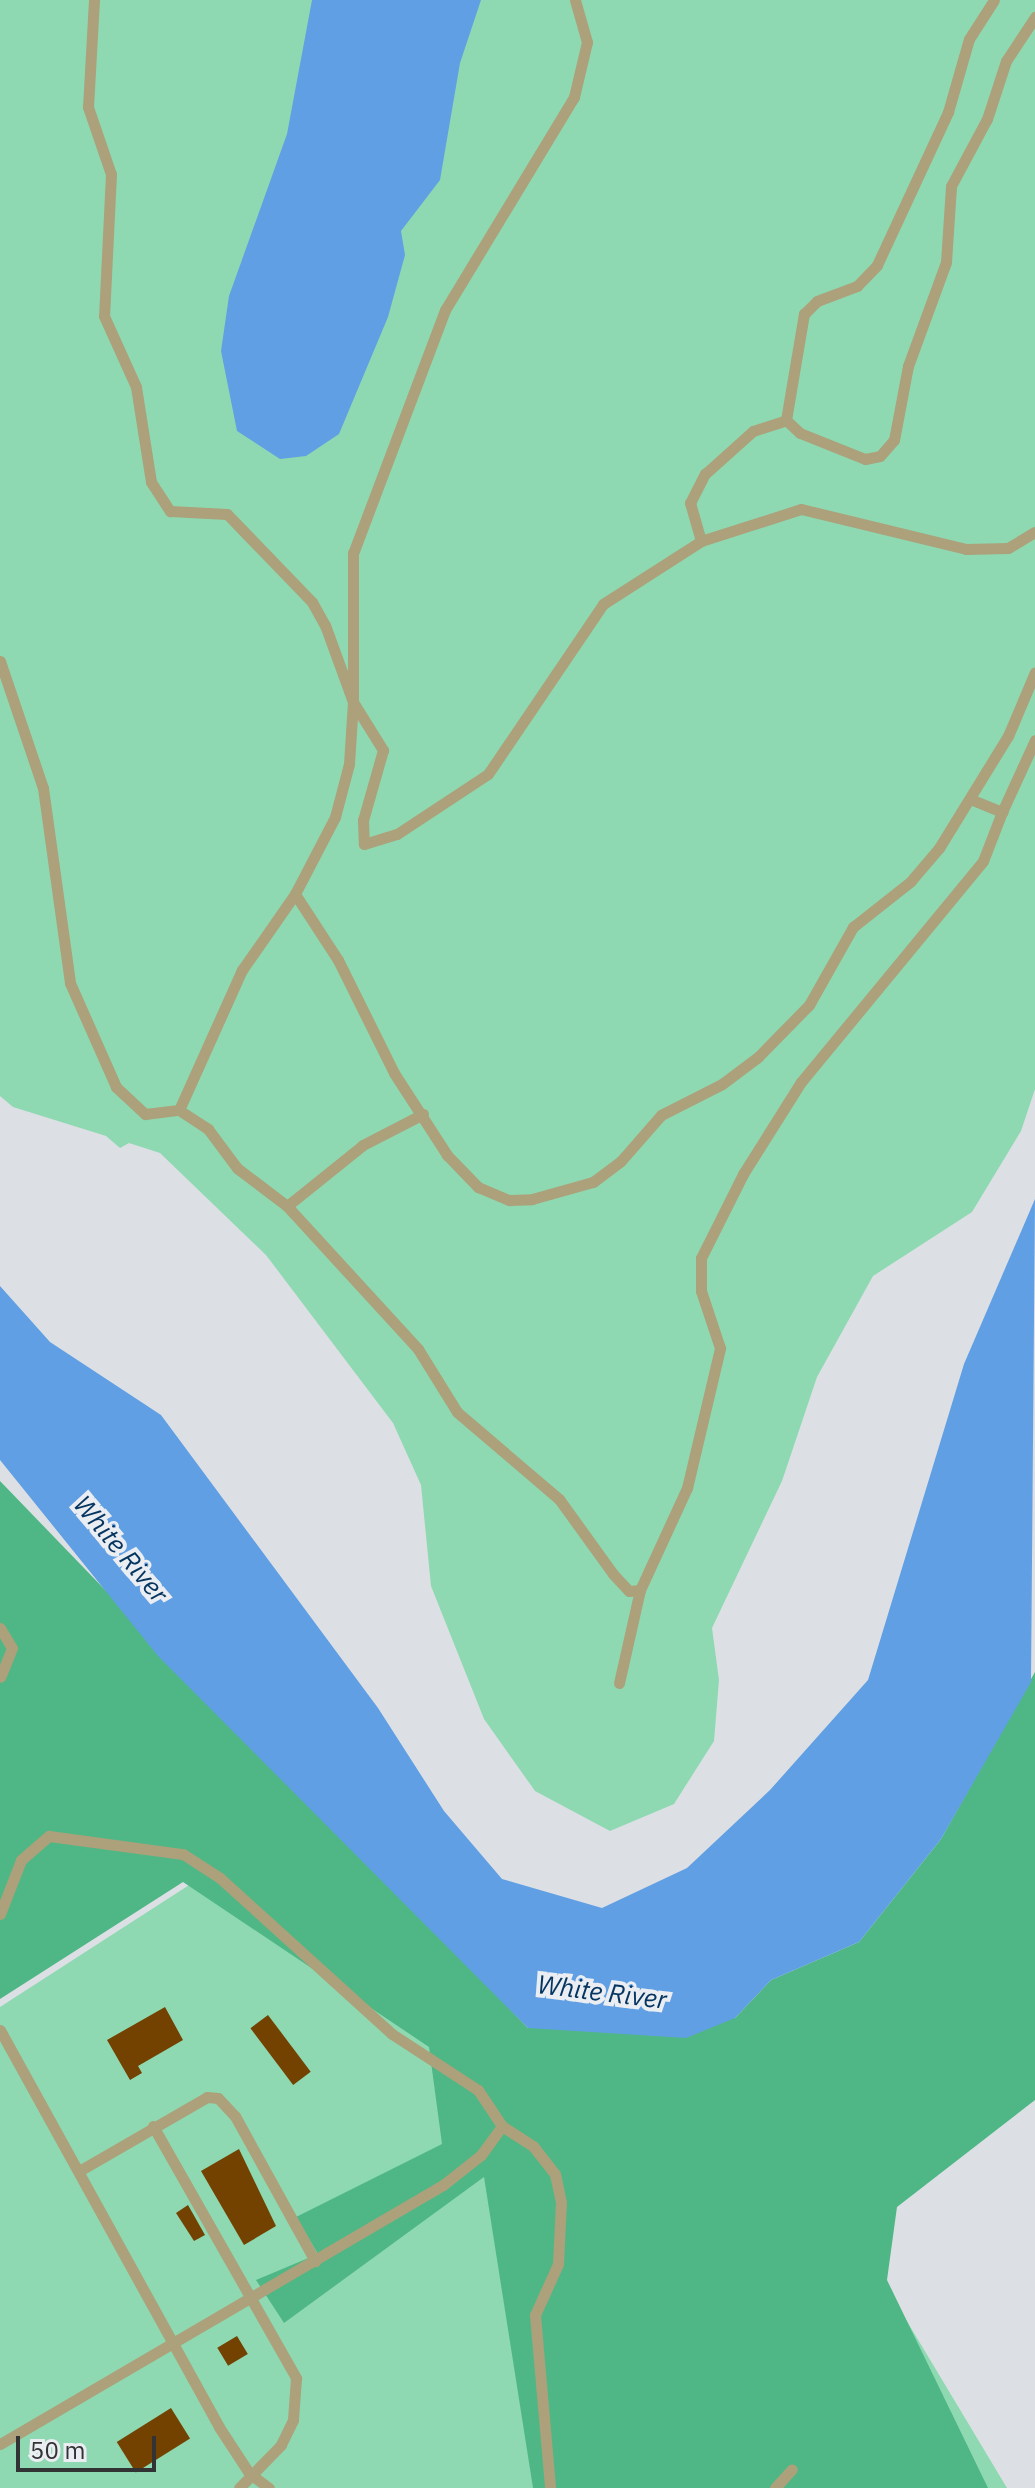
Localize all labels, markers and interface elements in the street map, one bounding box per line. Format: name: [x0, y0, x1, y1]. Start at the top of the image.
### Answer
water label: White River: [67, 1489, 175, 1609]
water label: White River: [536, 1969, 668, 2015]
scale bar: [20, 2420, 160, 2470]
text: 50 m: [30, 2434, 85, 2466]

